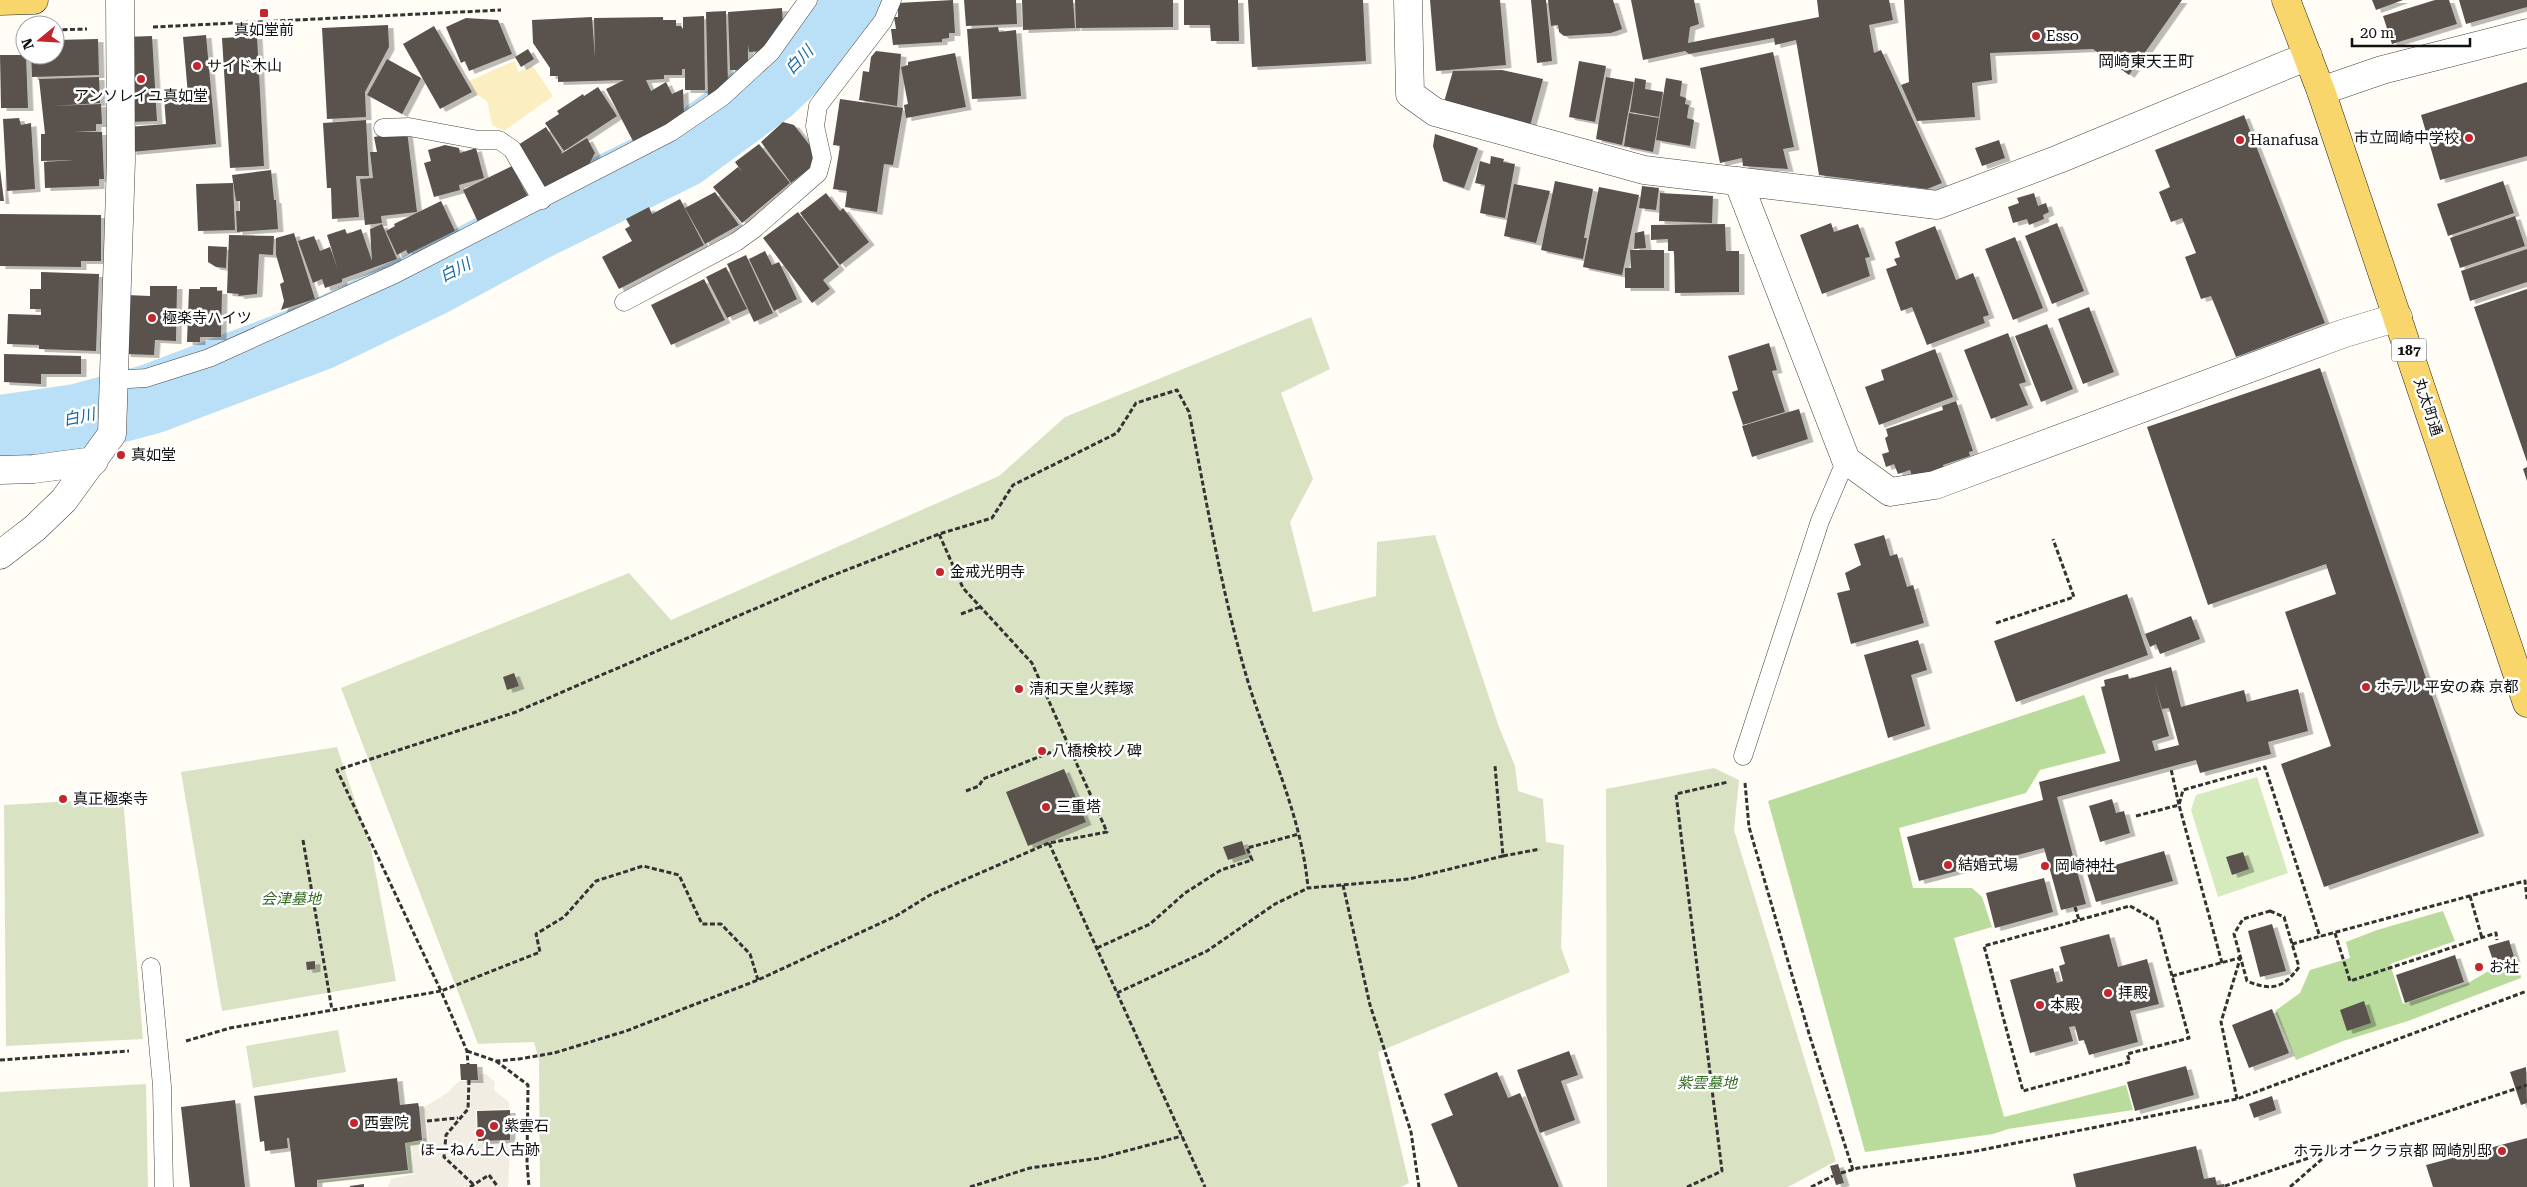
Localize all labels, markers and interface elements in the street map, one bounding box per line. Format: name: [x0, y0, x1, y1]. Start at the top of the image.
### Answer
marker: 真如堂前: [258, 7, 270, 19]
north arrow: [15, 15, 65, 65]
scale bar: [2352, 15, 2470, 47]
place label: 真如堂前: [234, 21, 294, 39]
text: 20 m: [2360, 24, 2395, 42]
place label: Esso: [2046, 27, 2079, 45]
marker: Esso: [2030, 30, 2042, 42]
text: N: [18, 36, 37, 52]
water label: 白川: [781, 40, 818, 78]
district label: 岡崎東天王町: [2098, 52, 2194, 71]
place label: サイド木山: [207, 57, 282, 75]
marker: サイド木山: [191, 60, 203, 72]
marker: アンソレイユ真如堂: [135, 73, 147, 85]
place label: アンソレイユ真如堂: [74, 87, 208, 105]
place label: 市立岡崎中学校: [2354, 129, 2459, 147]
place label: Hanafusa: [2250, 131, 2319, 149]
marker: 市立岡崎中学校: [2463, 132, 2475, 144]
marker: Hanafusa: [2234, 134, 2246, 146]
water label: 白川: [436, 253, 475, 286]
place label: 極楽寺ハイツ: [162, 309, 252, 327]
marker: 極楽寺ハイツ: [146, 312, 158, 324]
road number: 187: [2392, 338, 2426, 362]
street label: 丸太町通: [2410, 376, 2446, 438]
water label: 白川: [61, 404, 99, 430]
place label: 真如堂: [131, 446, 176, 464]
marker: 真如堂: [115, 449, 127, 461]
place label: 金戒光明寺: [950, 563, 1025, 581]
marker: 金戒光明寺: [934, 566, 946, 578]
place label: ホテル 平安の森 京都: [2376, 678, 2519, 696]
place label: 清和天皇火葬塚: [1029, 680, 1134, 698]
marker: ホテル 平安の森 京都: [2360, 681, 2372, 693]
marker: 清和天皇火葬塚: [1013, 683, 1025, 695]
place label: 八橋検校ノ碑: [1052, 742, 1142, 760]
marker: 八橋検校ノ碑: [1036, 745, 1048, 757]
place label: 真正極楽寺: [73, 790, 148, 808]
marker: 真正極楽寺: [57, 793, 69, 805]
place label: 三重塔: [1056, 798, 1101, 816]
marker: 三重塔: [1040, 801, 1052, 813]
place label: 結婚式場: [1958, 856, 2018, 874]
place label: 岡崎神社: [2055, 857, 2115, 875]
marker: 結婚式場: [1942, 859, 1954, 871]
marker: 岡崎神社: [2039, 860, 2051, 872]
park label: 会津墓地: [261, 890, 323, 908]
place label: お社: [2489, 958, 2519, 976]
marker: お社: [2473, 961, 2485, 973]
place label: 拝殿: [2118, 984, 2148, 1002]
marker: 拝殿: [2102, 987, 2114, 999]
place label: 本殿: [2050, 996, 2080, 1014]
marker: 本殿: [2034, 999, 2046, 1011]
park label: 紫雲墓地: [1677, 1074, 1739, 1092]
place label: 西雲院: [364, 1114, 409, 1132]
marker: 西雲院: [348, 1117, 360, 1129]
place label: 紫雲石: [504, 1117, 549, 1135]
marker: 紫雲石: [488, 1120, 500, 1132]
marker: ほーねん上人古跡: [474, 1127, 486, 1139]
place label: ほーねん上人古跡: [420, 1141, 540, 1159]
place label: ホテルオークラ京都 岡崎別邸: [2293, 1142, 2492, 1160]
marker: ホテルオークラ京都 岡崎別邸: [2496, 1145, 2508, 1157]

